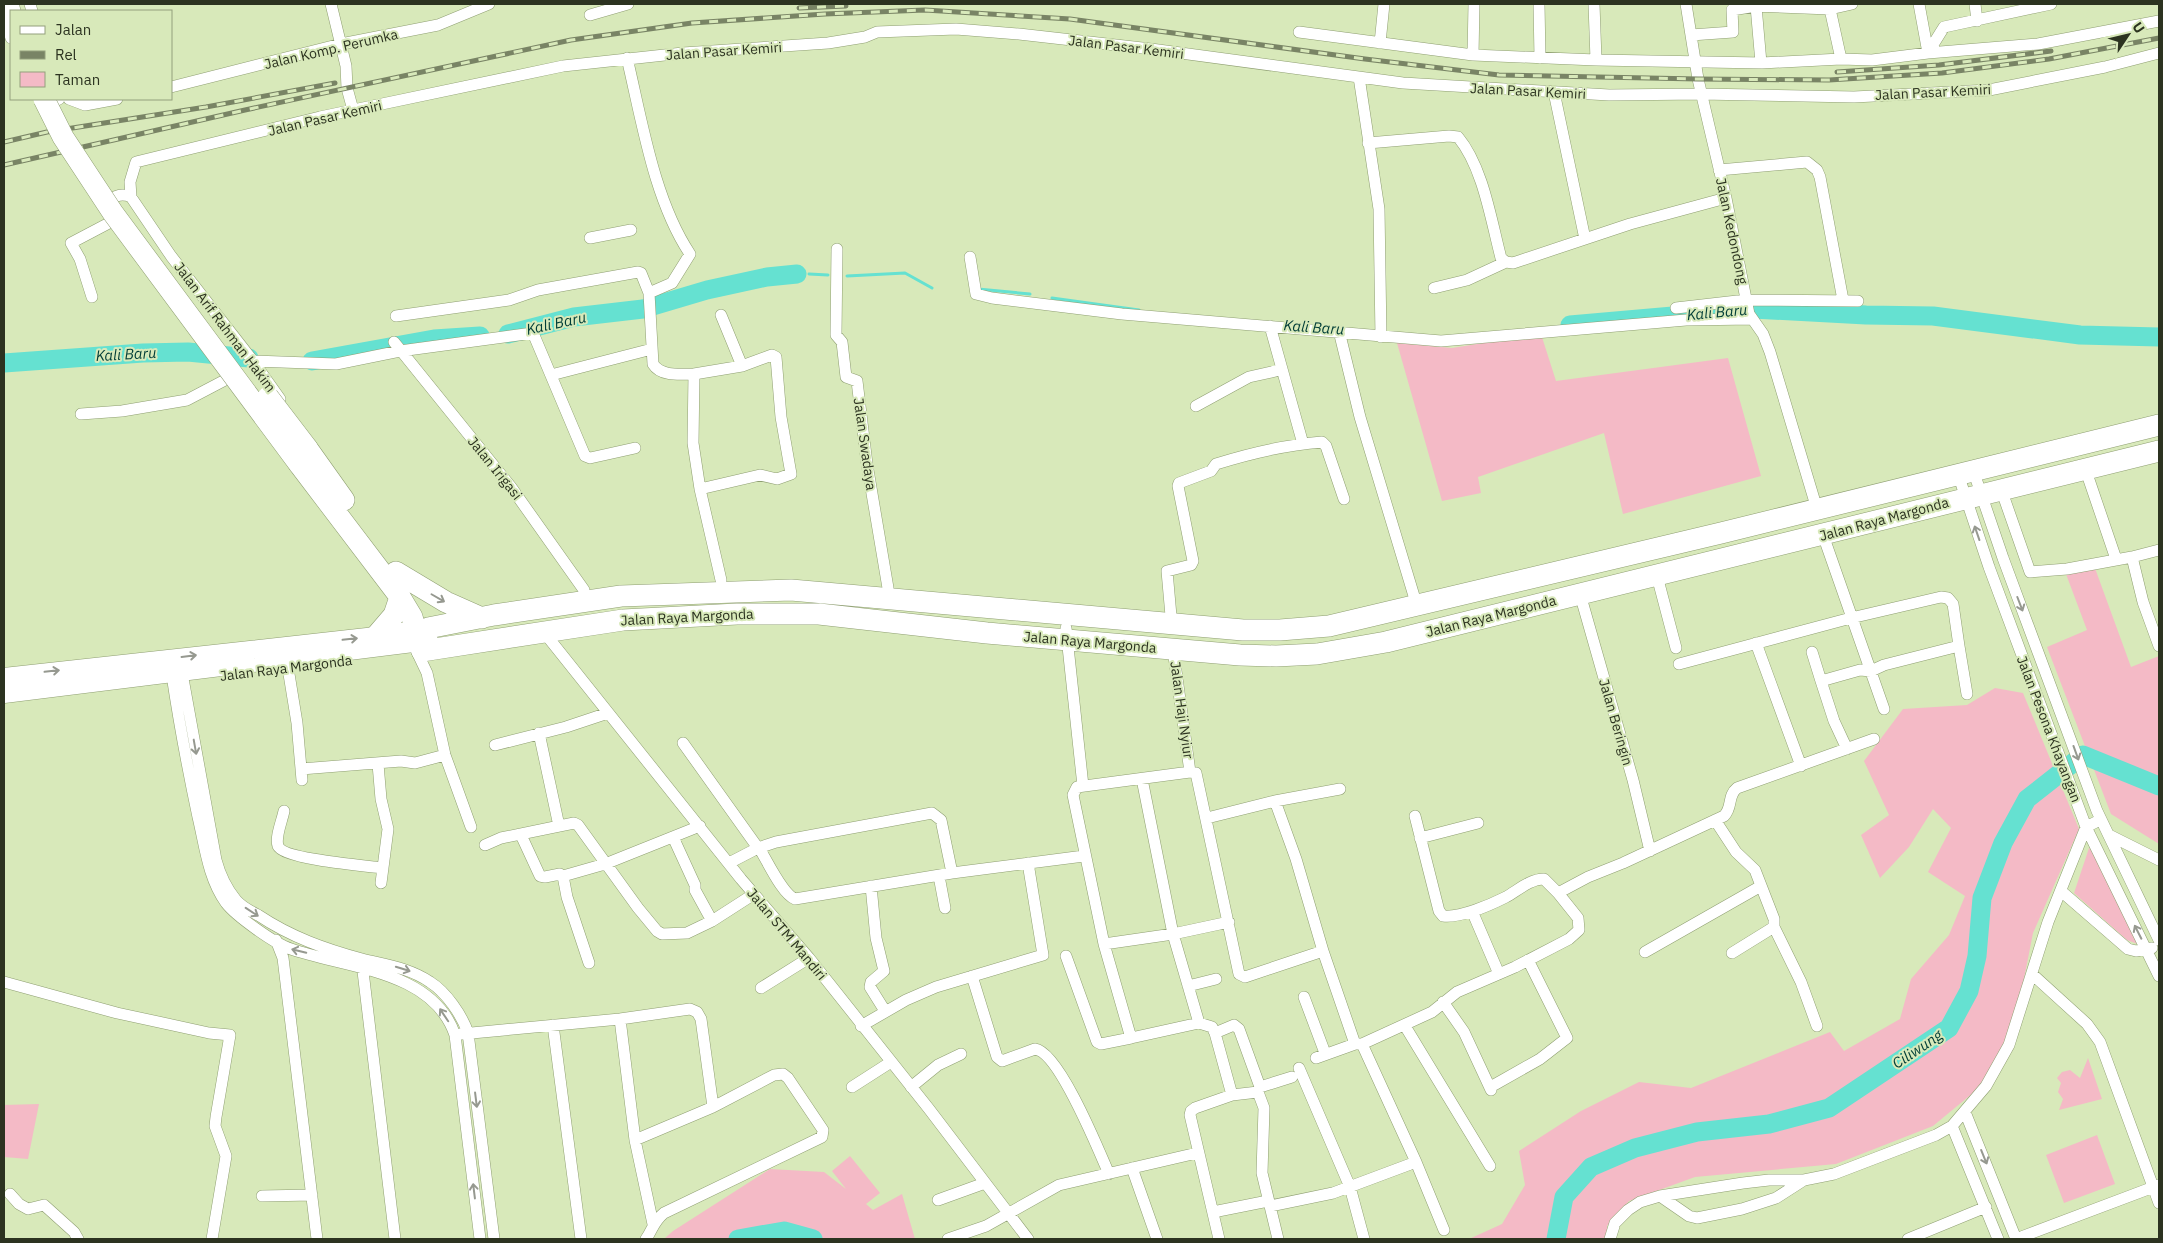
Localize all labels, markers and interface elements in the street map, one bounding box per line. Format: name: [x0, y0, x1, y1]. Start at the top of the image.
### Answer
legend: [10, 10, 172, 100]
north arrow: [2103, 10, 2153, 60]
text: U: [2128, 18, 2149, 37]
text: Jalan: [55, 20, 91, 39]
street label: Jalan Komp. Perumka: [262, 25, 400, 73]
street label: Jalan Pasar Kemiri: [1067, 31, 1185, 63]
street label: Jalan Pasar Kemiri: [665, 38, 783, 64]
text: Rel: [55, 45, 77, 64]
text: Taman: [55, 70, 100, 89]
street label: Jalan Pasar Kemiri: [1469, 79, 1587, 103]
street label: Jalan Pasar Kemiri: [1874, 80, 1992, 104]
street label: Jalan Pasar Kemiri: [266, 96, 384, 140]
street label: Jalan Kedondong: [1712, 176, 1752, 287]
street label: Jalan Arif Rahman Hakim: [170, 258, 280, 396]
water label: Kali Baru: [1686, 300, 1748, 324]
water label: Kali Baru: [524, 307, 588, 339]
water label: Kali Baru: [1283, 315, 1345, 339]
water label: Kali Baru: [95, 343, 157, 365]
street label: Jalan Swadaya: [850, 397, 880, 492]
street label: Jalan Irigasi: [464, 433, 526, 503]
street label: Jalan Raya Margonda: [1817, 493, 1951, 545]
one-way arrow: [1972, 526, 1981, 541]
street label: Jalan Raya Margonda: [1424, 591, 1558, 641]
one-way arrow: [430, 593, 444, 603]
one-way arrow: [2016, 596, 2025, 611]
street label: Jalan Raya Margonda: [620, 604, 755, 629]
street label: Jalan Raya Margonda: [1023, 627, 1158, 657]
one-way arrow: [342, 634, 358, 644]
one-way arrow: [180, 651, 196, 661]
street label: Jalan Raya Margonda: [219, 651, 354, 685]
street label: Jalan Pesona Khayangan: [2013, 653, 2085, 805]
street label: Jalan Haji Nyiur: [1166, 660, 1198, 760]
one-way arrow: [44, 666, 60, 676]
street label: Jalan Beringin: [1595, 677, 1637, 767]
one-way arrow: [190, 739, 200, 755]
one-way arrow: [2072, 744, 2081, 760]
street label: Jalan STM Mandiri: [743, 884, 831, 984]
one-way arrow: [245, 907, 259, 917]
one-way arrow: [2133, 925, 2143, 940]
one-way arrow: [292, 946, 308, 955]
one-way arrow: [395, 965, 411, 975]
one-way arrow: [439, 1008, 449, 1022]
water label: Ciliwung: [1888, 1025, 1947, 1073]
one-way arrow: [471, 1092, 481, 1108]
one-way arrow: [1980, 1150, 1989, 1165]
one-way arrow: [469, 1183, 479, 1199]

